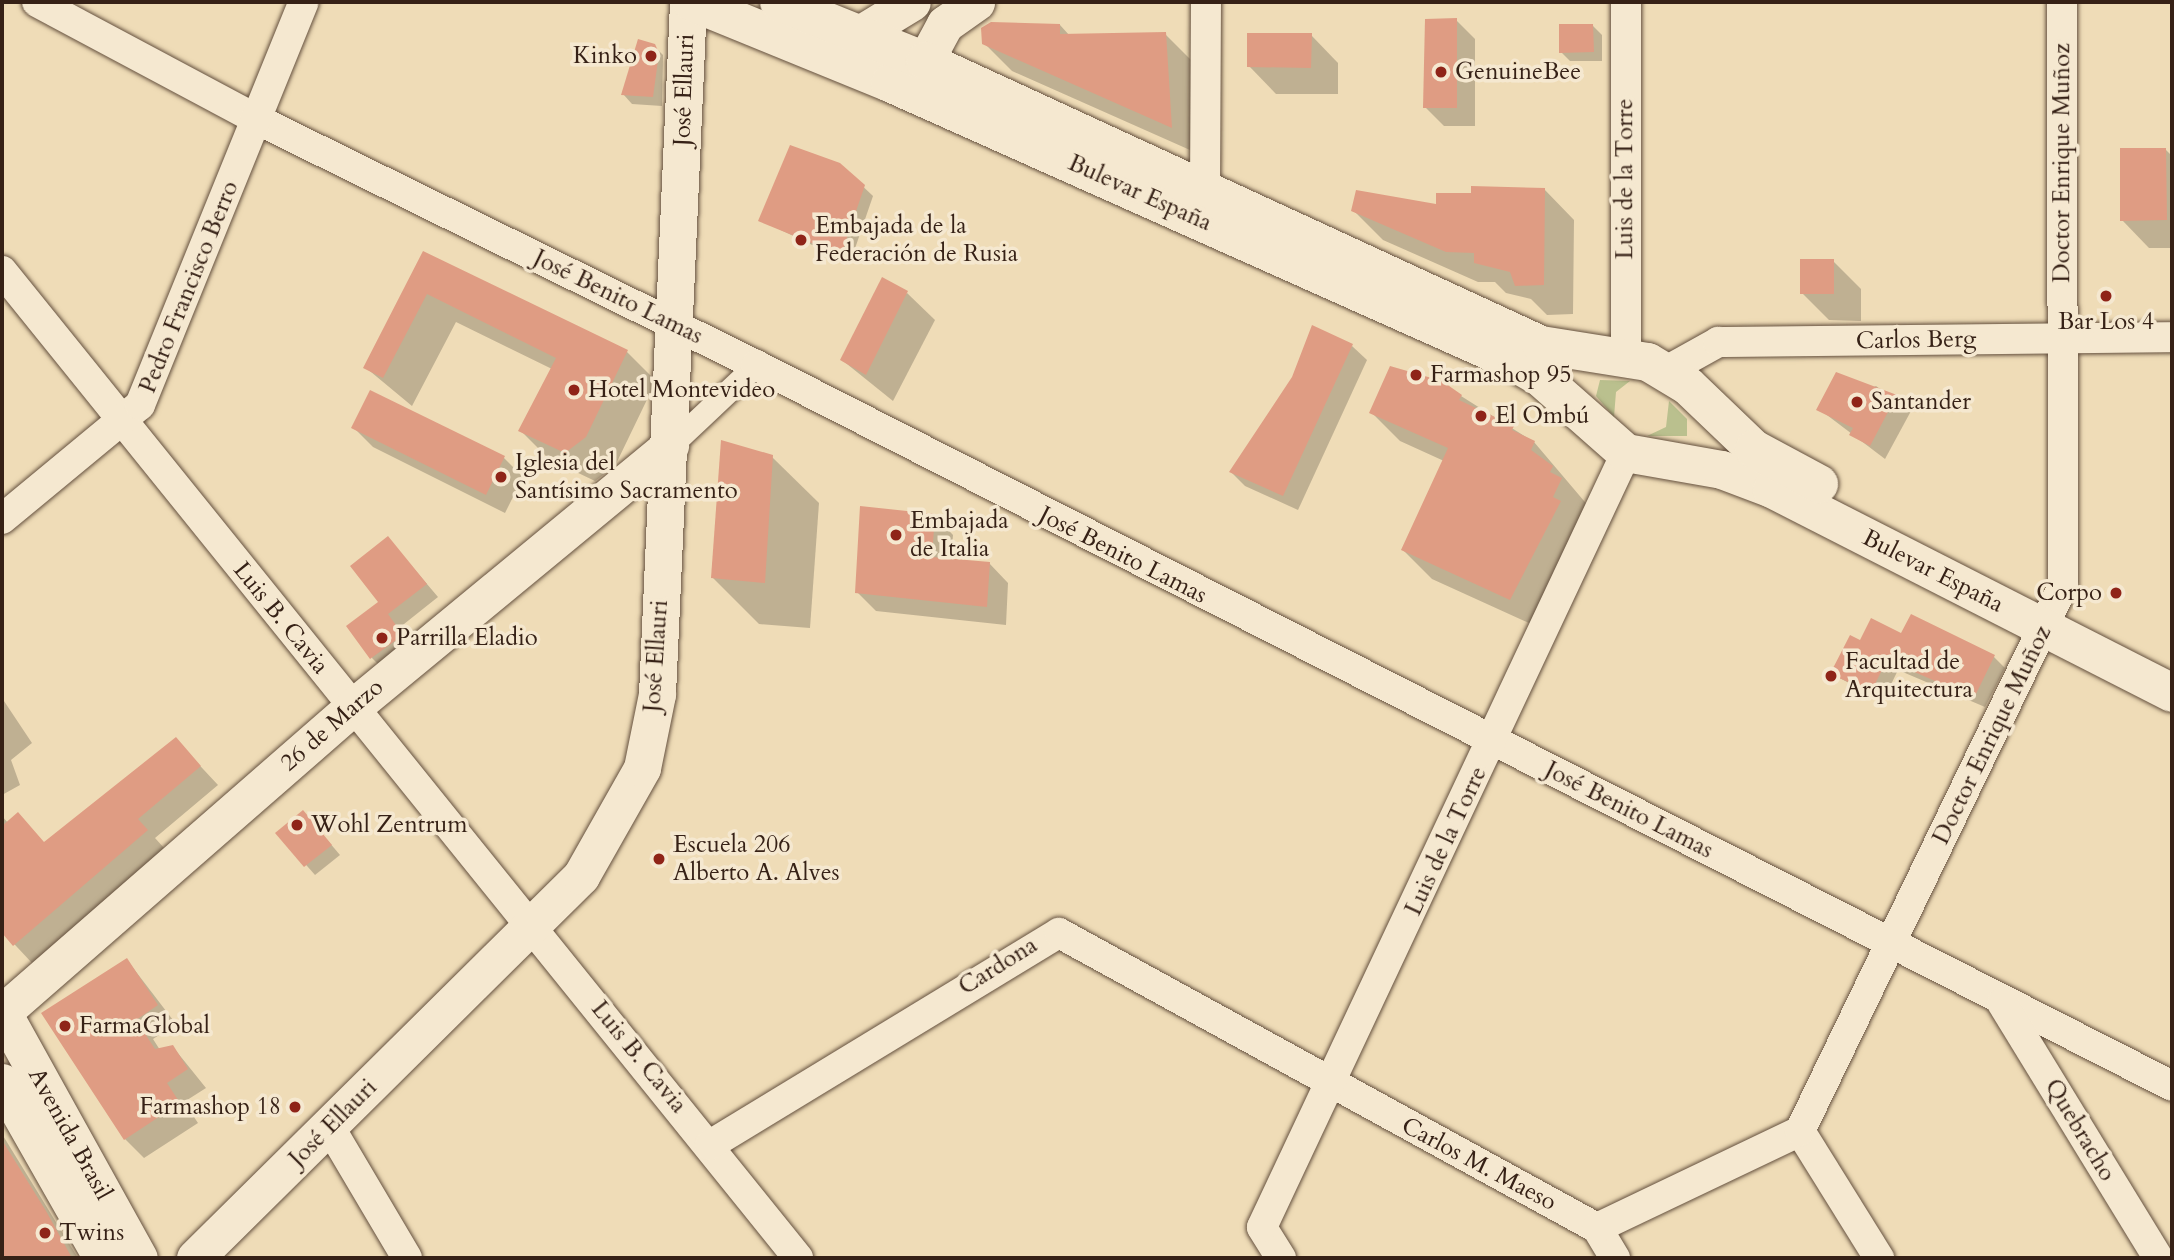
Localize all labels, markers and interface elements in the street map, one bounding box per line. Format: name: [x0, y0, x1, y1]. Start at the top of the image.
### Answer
street label: José Ellauri: [668, 33, 700, 147]
place label: Kinko: [573, 42, 637, 70]
street label: Doctor Enrique Muñoz: [2048, 43, 2076, 283]
marker: Kinko: [643, 48, 659, 64]
place label: GenuineBee: [1455, 58, 1581, 86]
marker: GenuineBee: [1433, 64, 1449, 80]
street label: Luis de la Torre: [1611, 99, 1639, 259]
street label: Bulevar España: [1064, 148, 1216, 238]
street label: Pedro Francisco Berro: [133, 177, 245, 397]
place label: Embajada de la Federación de Rusia: [815, 212, 1018, 268]
marker: Embajada de la Federación de Rusia: [793, 232, 809, 248]
street label: José Benito Lamas: [529, 244, 707, 350]
marker: Bar Los 4: [2098, 288, 2114, 304]
place label: Bar Los 4: [2058, 308, 2154, 336]
street label: Carlos Berg: [1856, 325, 1976, 355]
place label: Farmashop 95: [1430, 361, 1571, 389]
marker: Farmashop 95: [1408, 367, 1424, 383]
place label: Hotel Montevideo: [588, 376, 775, 404]
marker: Hotel Montevideo: [566, 382, 582, 398]
place label: Santander: [1871, 388, 1971, 416]
marker: Santander: [1849, 394, 1865, 410]
place label: El Ombú: [1495, 402, 1589, 430]
marker: El Ombú: [1473, 408, 1489, 424]
place label: Iglesia del Santísimo Sacramento: [515, 449, 738, 505]
marker: Iglesia del Santísimo Sacramento: [493, 469, 509, 485]
street label: José Benito Lamas: [1034, 500, 1212, 610]
place label: Embajada de Italia: [910, 507, 1009, 563]
street label: Bulevar España: [1858, 523, 2008, 619]
marker: Embajada de Italia: [888, 527, 904, 543]
street label: Luis B. Cavia: [227, 556, 335, 680]
place label: Corpo: [2036, 579, 2102, 607]
marker: Corpo: [2108, 585, 2124, 601]
street label: José Ellauri: [638, 599, 674, 713]
street label: Doctor Enrique Muñoz: [1927, 621, 2057, 849]
place label: Parrilla Eladio: [396, 624, 538, 652]
marker: Parrilla Eladio: [374, 630, 390, 646]
place label: Facultad de Arquitectura: [1845, 648, 1973, 704]
marker: Facultad de Arquitectura: [1823, 668, 1839, 684]
street label: 26 de Marzo: [275, 673, 389, 777]
street label: José Benito Lamas: [1540, 755, 1718, 865]
street label: Luis de la Torre: [1399, 762, 1493, 920]
place label: Wohl Zentrum: [311, 811, 468, 839]
marker: Wohl Zentrum: [289, 817, 305, 833]
place label: Escuela 206 Alberto A. Alves: [673, 831, 840, 887]
marker: Escuela 206 Alberto A. Alves: [651, 851, 667, 867]
street label: Cardona: [953, 931, 1043, 1001]
street label: Luis B. Cavia: [585, 995, 693, 1119]
place label: FarmaGlobal: [79, 1012, 210, 1040]
marker: FarmaGlobal: [57, 1018, 73, 1034]
street label: Avenida Brasil: [22, 1063, 118, 1205]
street label: José Ellauri: [283, 1073, 383, 1173]
street label: Quebracho: [2038, 1074, 2122, 1186]
place label: Farmashop 18: [140, 1093, 281, 1121]
marker: Farmashop 18: [287, 1099, 303, 1115]
street label: Carlos M. Maeso: [1397, 1111, 1561, 1217]
place label: Twins: [59, 1219, 124, 1247]
marker: Twins: [37, 1225, 53, 1241]

